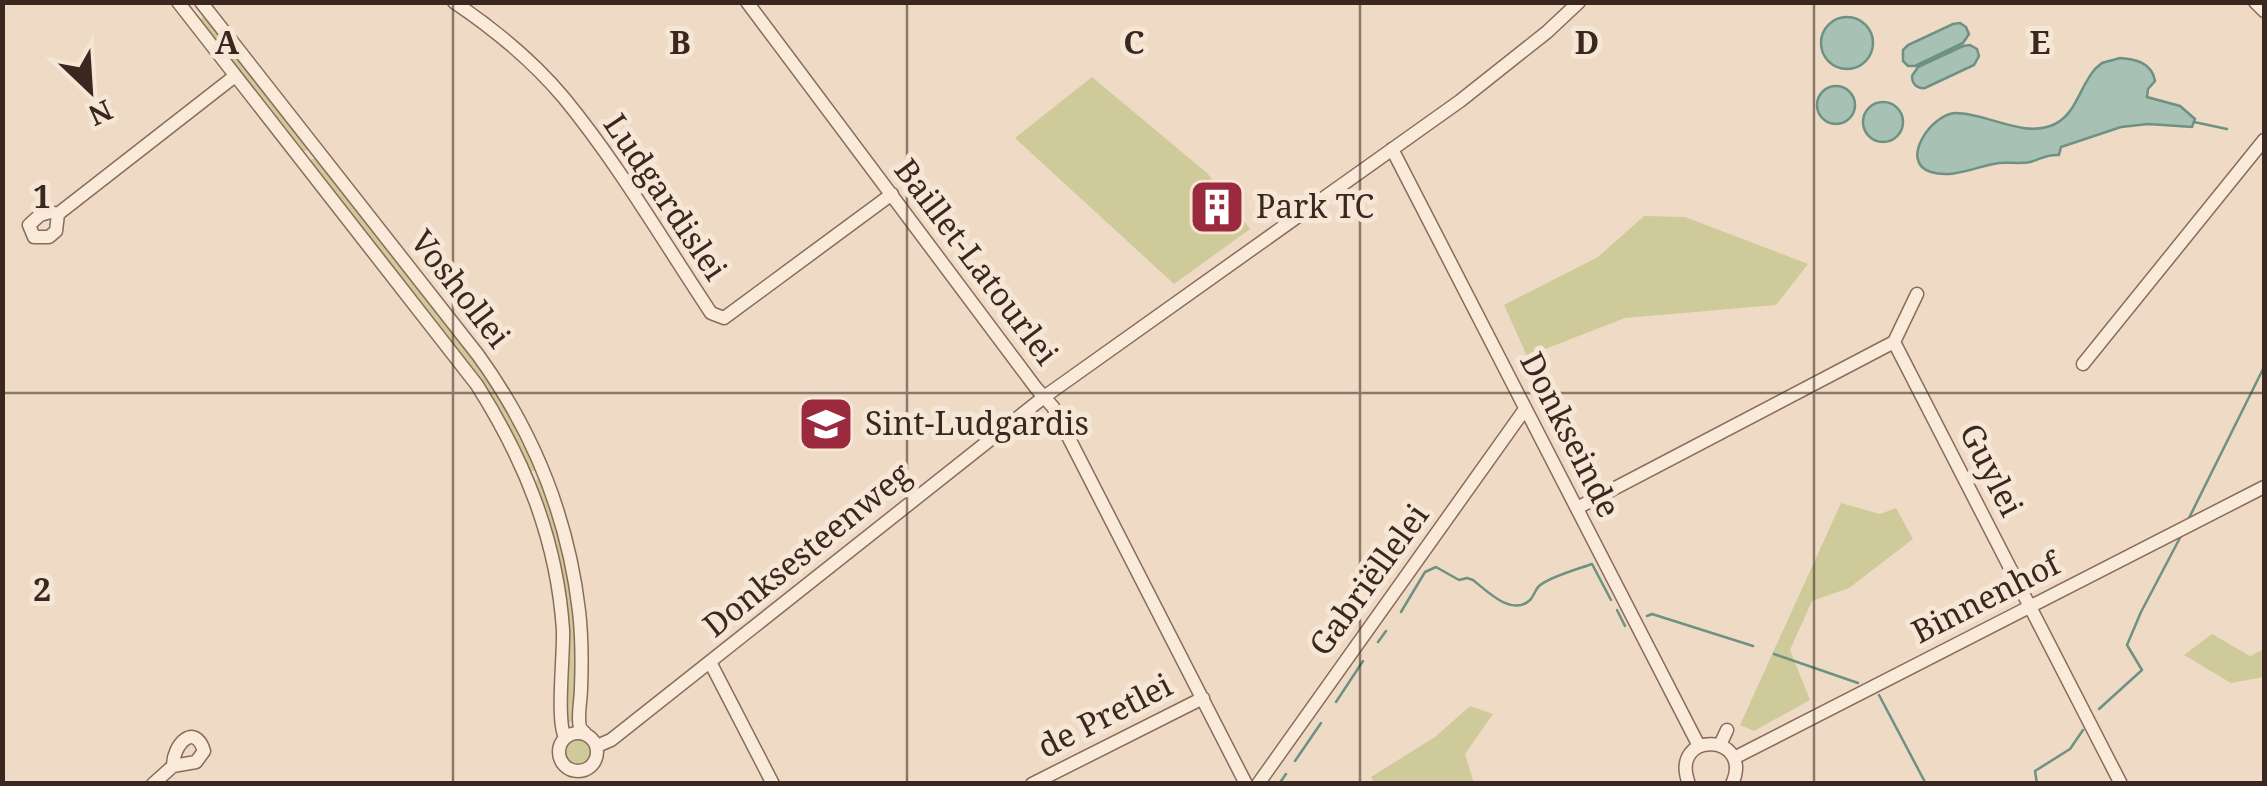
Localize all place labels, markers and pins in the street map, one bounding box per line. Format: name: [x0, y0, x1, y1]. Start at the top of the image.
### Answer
building icon: Park TC: [1187, 177, 1247, 237]
place label: Park TC: [1256, 184, 1374, 227]
school or university icon: Sint-Ludgardis: [796, 394, 856, 454]
place label: Sint-Ludgardis: [865, 401, 1089, 444]

